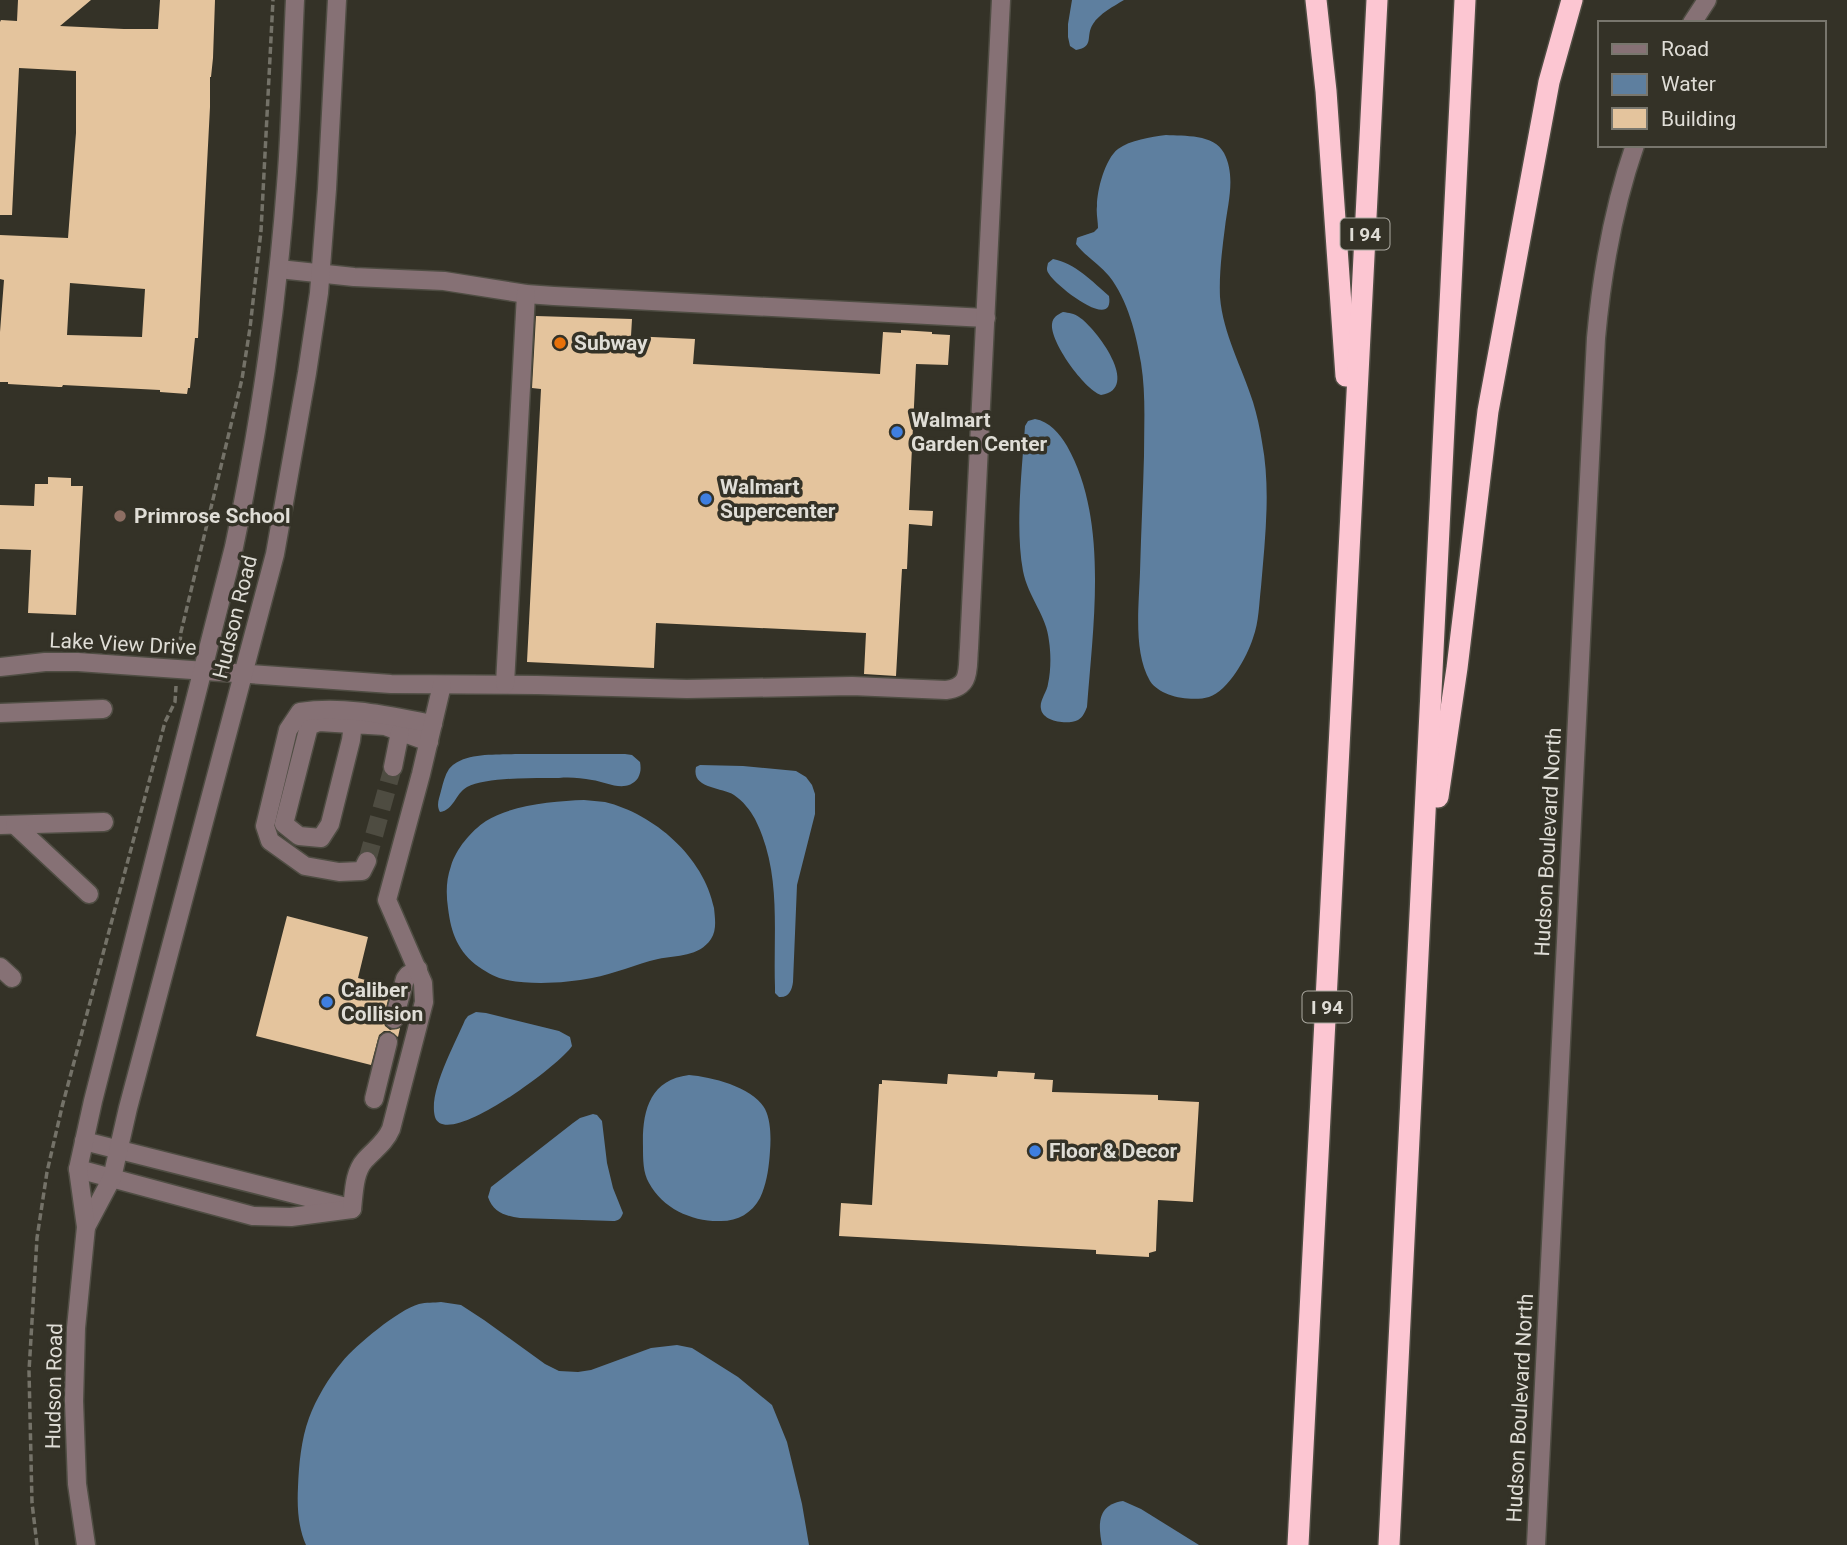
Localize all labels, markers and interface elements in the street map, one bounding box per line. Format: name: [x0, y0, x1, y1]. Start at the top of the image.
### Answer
legend: [1598, 21, 1826, 147]
text: Road: [1661, 37, 1709, 61]
text: Water: [1661, 72, 1716, 96]
text: Building: [1661, 107, 1736, 131]
road number: I 94: [1340, 218, 1390, 250]
place label: Subway: [574, 331, 648, 355]
marker: Subway: [552, 335, 568, 351]
place label: Walmart Garden Center: [911, 408, 1048, 456]
marker: Walmart Garden Center: [889, 424, 905, 440]
place label: Walmart Supercenter: [720, 475, 836, 523]
marker: Walmart Supercenter: [698, 491, 714, 507]
place label: Primrose School: [134, 504, 290, 528]
marker: Primrose School: [112, 508, 128, 524]
street label: Hudson Road: [208, 553, 262, 681]
street label: Lake View Drive: [49, 628, 197, 660]
street label: Hudson Boulevard North: [1530, 727, 1566, 957]
place label: Caliber Collision: [341, 978, 423, 1026]
road number: I 94: [1302, 992, 1352, 1023]
marker: Caliber Collision: [319, 994, 335, 1010]
place label: Floor & Decor: [1049, 1139, 1178, 1163]
marker: Floor & Decor: [1027, 1143, 1043, 1159]
street label: Hudson Boulevard North: [1502, 1293, 1538, 1523]
street label: Hudson Road: [41, 1323, 67, 1449]

